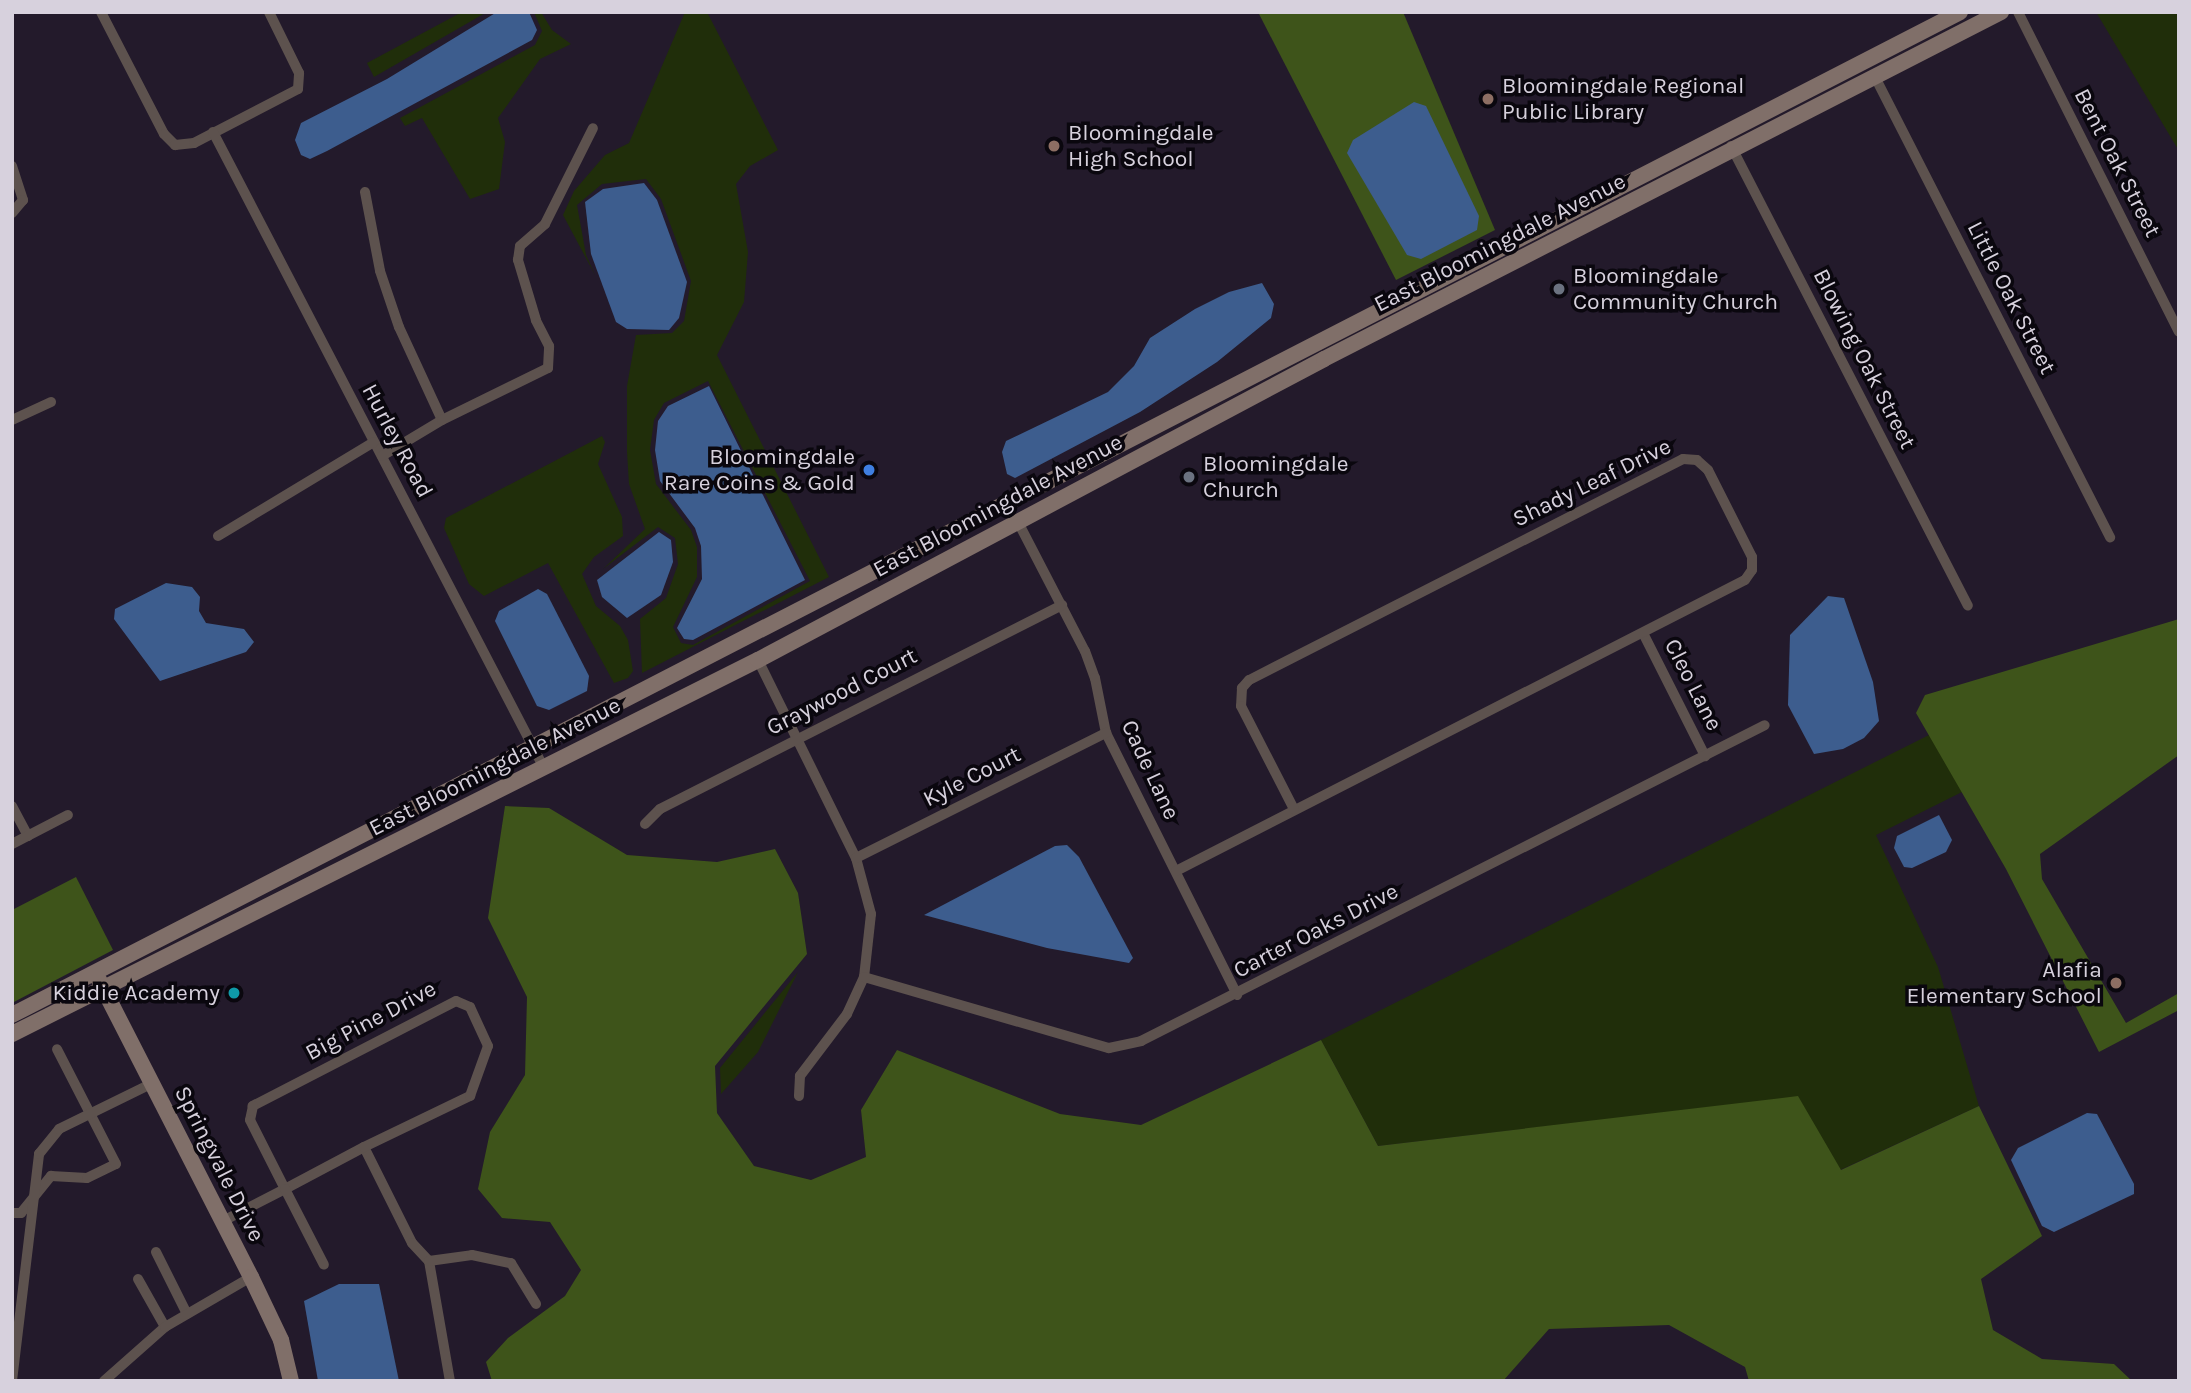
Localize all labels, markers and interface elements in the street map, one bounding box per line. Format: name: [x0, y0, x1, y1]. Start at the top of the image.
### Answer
place label: Bloomingdale Regional Public Library: [1502, 72, 1744, 126]
street label: Bent Oak Street: [2068, 84, 2166, 242]
marker: Bloomingdale Regional Public Library: [1480, 91, 1496, 107]
place label: Bloomingdale High School: [1068, 119, 1214, 173]
marker: Bloomingdale High School: [1046, 138, 1062, 154]
street label: East Bloomingdale Avenue: [1370, 167, 1630, 319]
street label: Little Oak Street: [1961, 217, 2061, 379]
place label: Bloomingdale Community Church: [1573, 262, 1778, 316]
street label: Blowing Oak Street: [1807, 264, 1921, 454]
marker: Bloomingdale Community Church: [1551, 281, 1567, 297]
street label: Hurley Road: [355, 379, 439, 503]
street label: East Bloomingdale Avenue: [869, 428, 1127, 584]
street label: Shady Leaf Drive: [1508, 433, 1676, 533]
place label: Bloomingdale Rare Coins & Gold: [664, 443, 855, 497]
place label: Bloomingdale Church: [1203, 450, 1349, 504]
marker: Bloomingdale Rare Coins & Gold: [861, 462, 877, 478]
marker: Bloomingdale Church: [1181, 469, 1197, 485]
street label: Cleo Lane: [1658, 634, 1728, 736]
street label: Graywood Court: [762, 642, 922, 742]
street label: East Bloomingdale Avenue: [365, 691, 625, 843]
street label: Cade Lane: [1115, 716, 1185, 824]
street label: Kyle Court: [919, 741, 1025, 813]
street label: Carter Oaks Drive: [1229, 878, 1403, 984]
place label: Alafia Elementary School: [1907, 956, 2102, 1010]
street label: Big Pine Drive: [301, 975, 441, 1067]
marker: Alafia Elementary School: [2108, 975, 2124, 991]
place label: Kiddie Academy: [52, 979, 220, 1007]
marker: Kiddie Academy: [226, 985, 242, 1001]
street label: Springvale Drive: [168, 1082, 270, 1246]

